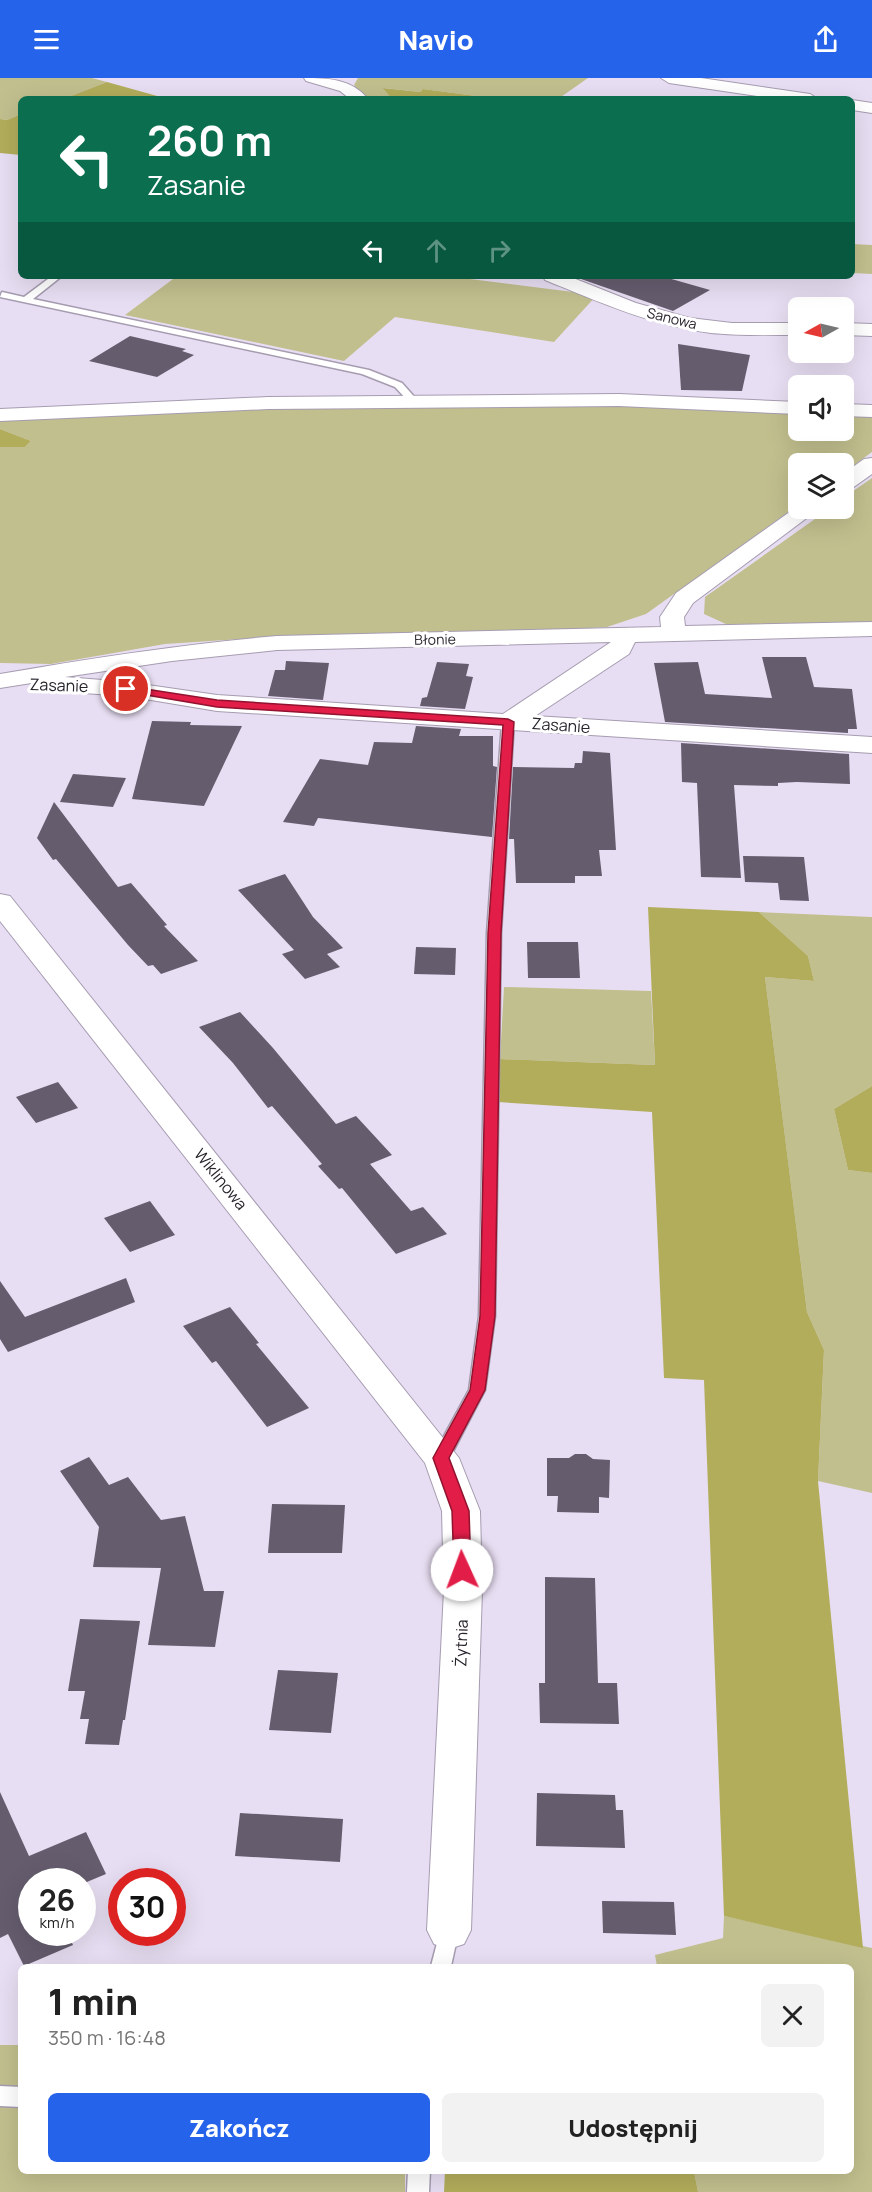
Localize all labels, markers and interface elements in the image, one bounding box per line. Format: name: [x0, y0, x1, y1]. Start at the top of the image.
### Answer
text: Navio: [398, 21, 474, 58]
icon: menu: [30, 23, 63, 56]
icon: share: [809, 23, 842, 56]
text: 260 m: [147, 111, 272, 169]
icon: left: [48, 120, 126, 198]
text: Zasanie: [147, 166, 246, 203]
icon: left: [357, 234, 390, 267]
icon: ahead: [420, 234, 453, 267]
icon: right: [483, 234, 516, 267]
north arrow: [788, 297, 854, 363]
map controls: [788, 297, 854, 519]
street label: Sanowa: [645, 303, 699, 333]
button: sound: [788, 375, 854, 441]
button: layers: [788, 453, 854, 519]
street label: Błonie: [414, 629, 456, 649]
pin: [100, 663, 151, 714]
icon: arrive: [109, 672, 142, 705]
street label: Zasanie: [29, 673, 89, 697]
street label: Zasanie: [531, 712, 591, 738]
street label: Wiklinowa: [189, 1144, 253, 1214]
position arrow: [430, 1538, 494, 1602]
street label: Żytnia: [449, 1619, 473, 1667]
speed limit sign: 30: [108, 1868, 186, 1946]
text: 26: [39, 1879, 75, 1920]
text: km/h: [40, 1912, 74, 1933]
text: 1 min: [48, 1977, 138, 2026]
button: close: [761, 1984, 824, 2047]
text: 350 m · 16:48: [48, 2024, 166, 2051]
button: Zakończ: [48, 2093, 430, 2162]
button: Udostępnij: [442, 2093, 824, 2162]

